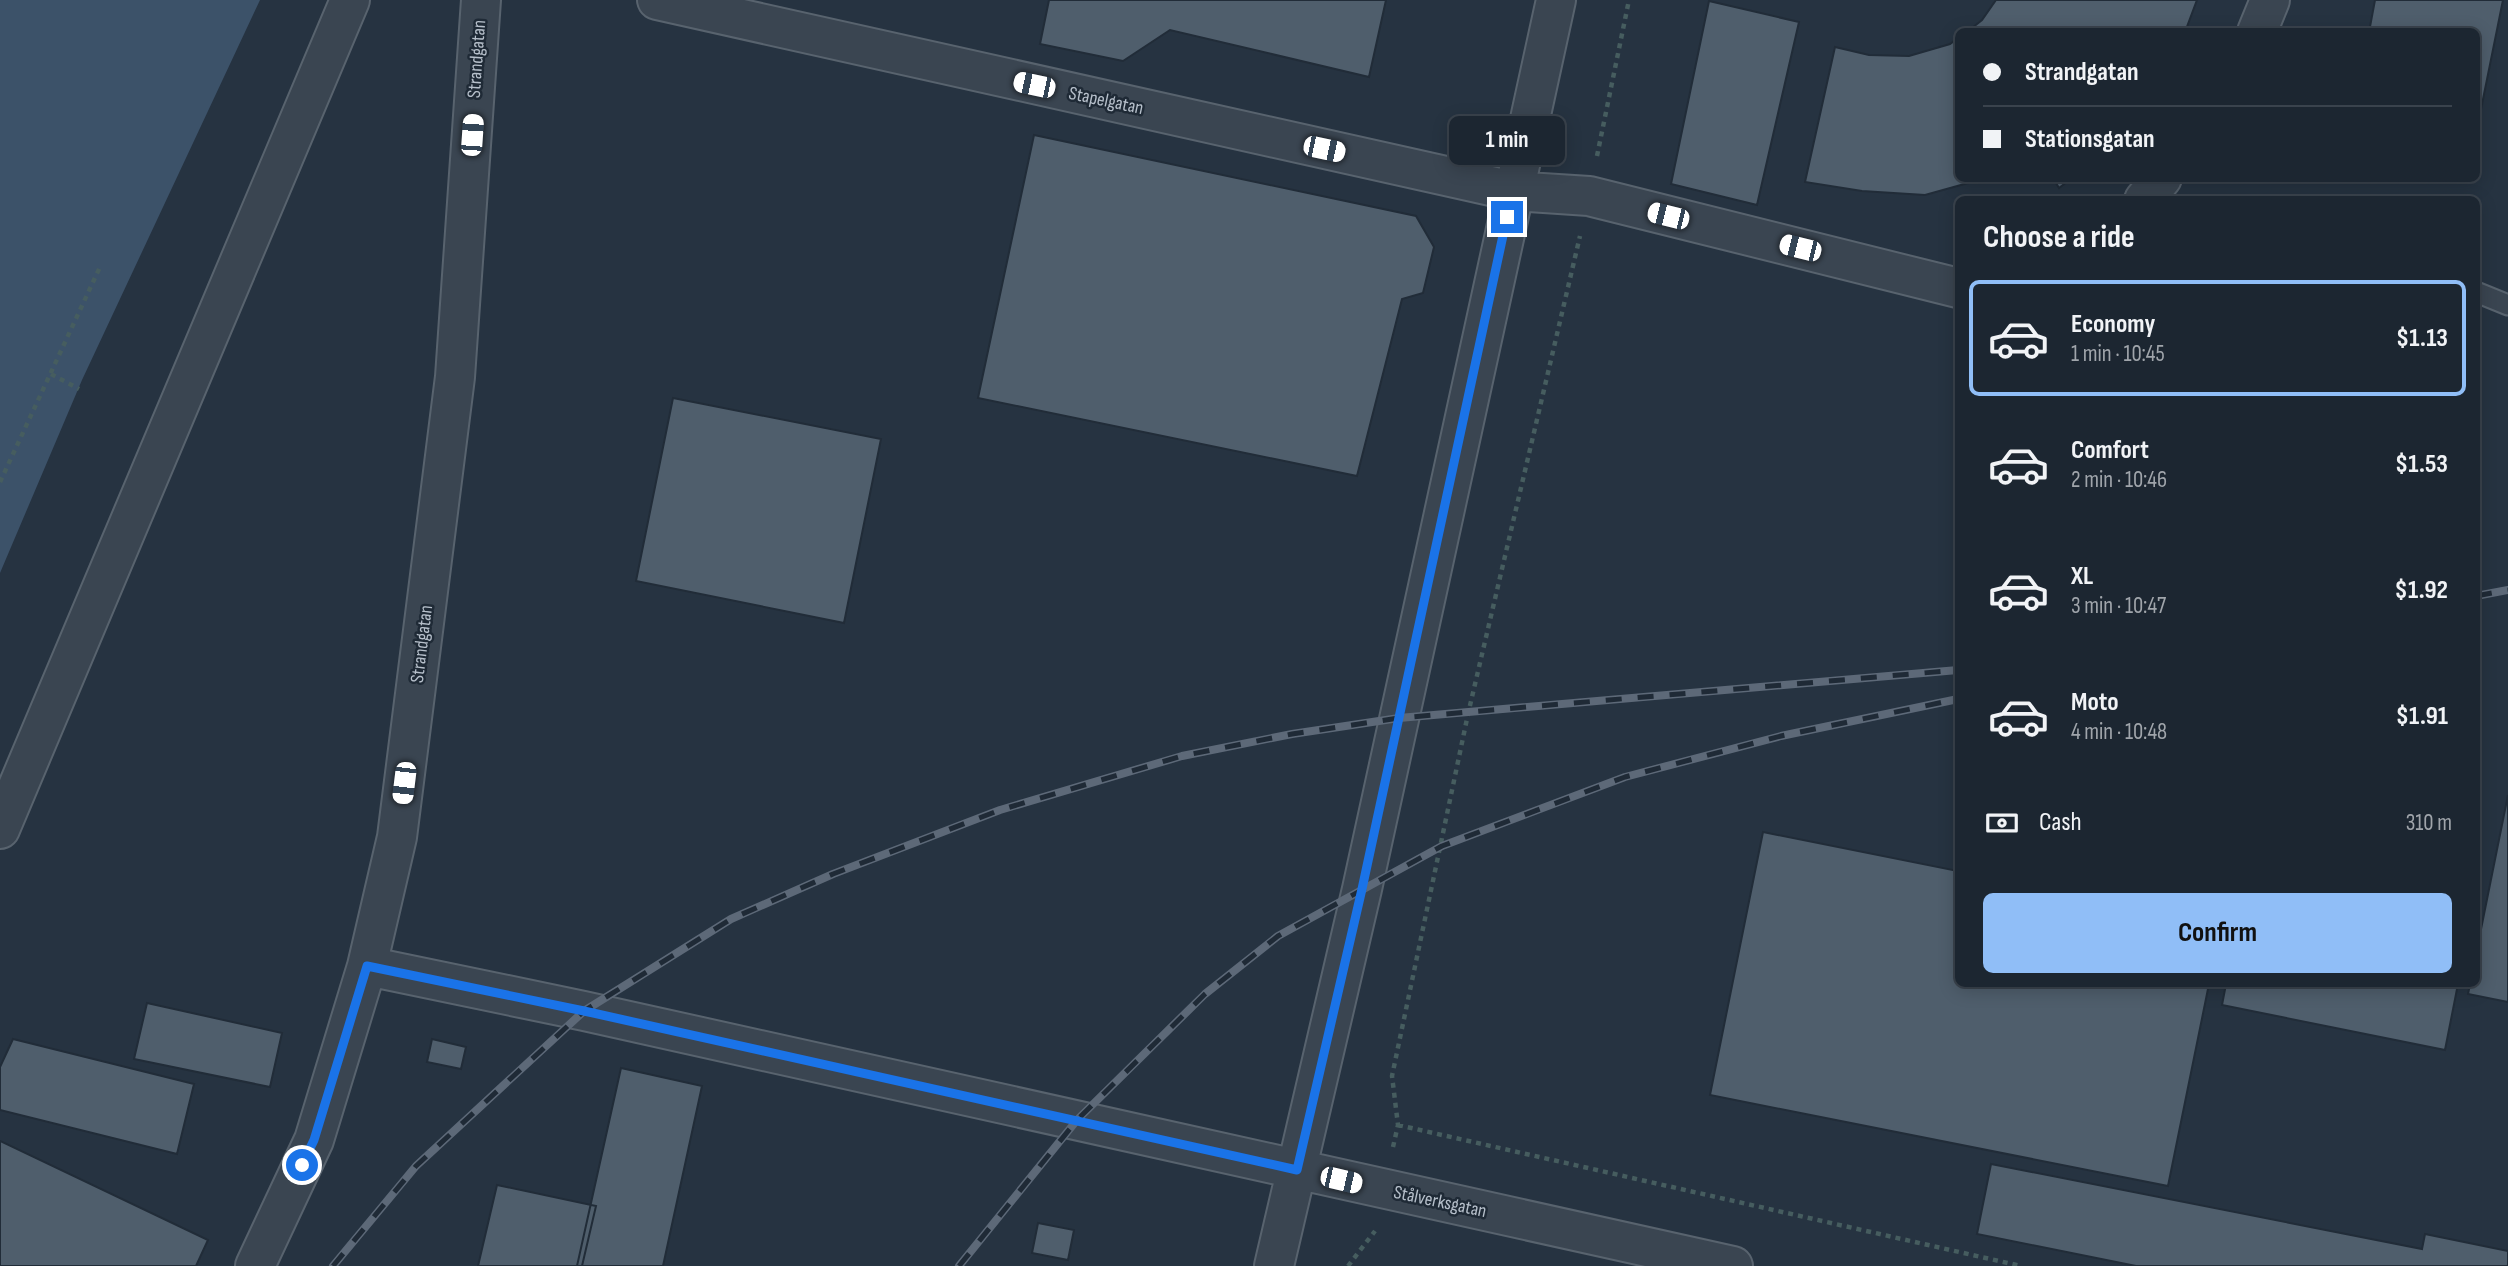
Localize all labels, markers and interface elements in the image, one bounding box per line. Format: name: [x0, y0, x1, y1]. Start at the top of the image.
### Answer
street label: Strandgatan: [463, 19, 491, 99]
text: Strandgatan: [2025, 57, 2139, 88]
car: [1012, 70, 1057, 100]
street label: Stapelgatan: [1066, 82, 1146, 120]
car: [461, 113, 484, 157]
callout: 1 min: [1449, 116, 1565, 164]
text: Stationsgatan: [2025, 124, 2155, 155]
text: 1 min: [1486, 126, 1528, 154]
car: [1302, 134, 1347, 164]
route end: [1491, 201, 1523, 233]
car: [1646, 201, 1691, 231]
text: Choose a ride: [1983, 218, 2135, 257]
car: [1778, 233, 1823, 263]
icon: car: [1987, 307, 2050, 370]
text: Economy: [2071, 309, 2155, 340]
text: $1.13: [2396, 323, 2448, 354]
text: 1 min · 10:45: [2071, 340, 2165, 368]
icon: car: [1987, 433, 2050, 496]
text: Comfort: [2071, 435, 2149, 466]
text: $1.53: [2395, 449, 2448, 480]
text: 2 min · 10:46: [2071, 466, 2167, 494]
icon: car: [1987, 559, 2050, 622]
text: XL: [2071, 561, 2093, 592]
text: $1.92: [2395, 575, 2448, 606]
text: 3 min · 10:47: [2071, 592, 2166, 620]
street label: Strandgatan: [406, 604, 438, 684]
icon: car: [1987, 685, 2050, 748]
text: Moto: [2071, 687, 2119, 718]
text: $1.91: [2396, 701, 2448, 732]
text: 4 min · 10:48: [2071, 718, 2167, 746]
car: [392, 761, 417, 805]
icon: cash: [1983, 804, 2021, 842]
text: Cash: [2039, 807, 2082, 838]
text: 310 m: [2406, 809, 2452, 837]
button: Confirm: [1983, 893, 2452, 973]
route start: [286, 1149, 318, 1181]
car: [1319, 1165, 1364, 1195]
street label: Stålverksgatan: [1391, 1181, 1489, 1223]

